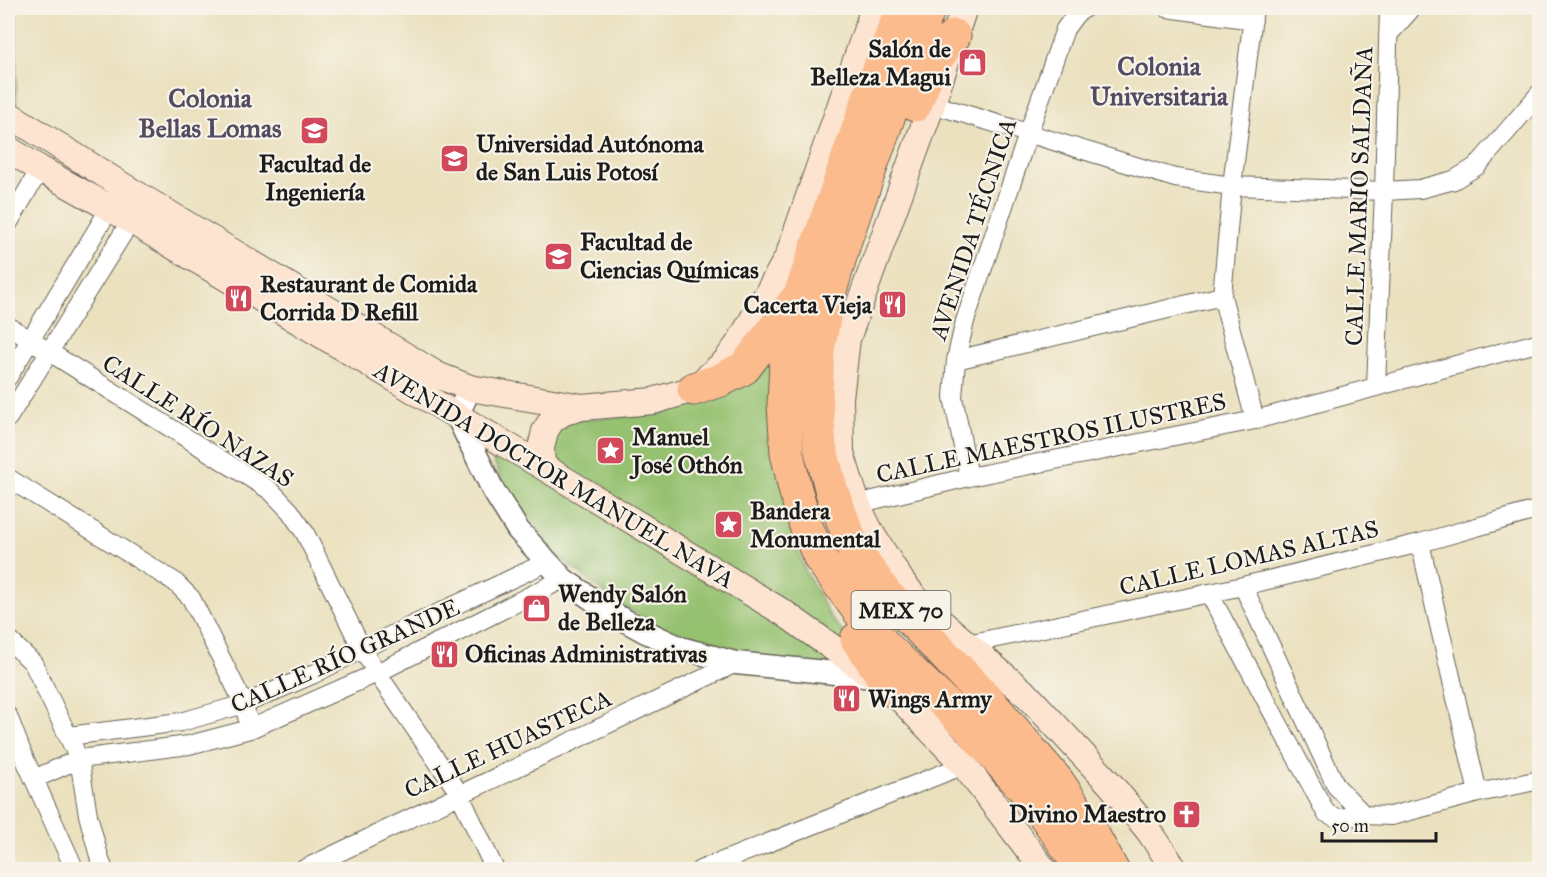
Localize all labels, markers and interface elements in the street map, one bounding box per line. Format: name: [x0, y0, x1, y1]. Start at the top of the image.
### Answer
place label: Salón de Belleza Magui: [810, 34, 951, 92]
street label: CALLE MARIO SALDAÑA: [1339, 45, 1379, 347]
shop icon: Salón de Belleza Magui: [956, 47, 988, 79]
district label: Colonia Universitaria: [1090, 50, 1229, 112]
district label: Colonia Bellas Lomas: [139, 82, 282, 144]
street label: AVENIDA TÉCNICA: [923, 114, 1023, 345]
school or university icon: Facultad de Ingeniería: [299, 115, 331, 147]
place label: Universidad Autónoma de San Luis Potosí: [476, 129, 704, 187]
school or university icon: Universidad Autónoma de San Luis Potosí: [439, 142, 471, 174]
place label: Facultad de Ingeniería: [259, 149, 371, 207]
place label: Facultad de Ciencias Químicas: [580, 227, 759, 285]
school or university icon: Facultad de Ciencias Químicas: [543, 240, 575, 272]
place label: Restaurant de Comida Corrida D Refill: [260, 269, 478, 327]
restaurant icon: Restaurant de Comida Corrida D Refill: [223, 282, 255, 314]
restaurant icon: Cacerta Vieja: [877, 289, 909, 321]
place label: Cacerta Vieja: [743, 290, 873, 320]
street label: CALLE RÍO NAZAS: [97, 348, 299, 494]
street label: AVENIDA DOCTOR MANUEL NAVA: [368, 355, 740, 595]
street label: CALLE MAESTROS ILUSTRES: [873, 386, 1229, 490]
place label: Manuel José Othón: [629, 422, 743, 480]
place icon: Manuel José Othón: [595, 435, 627, 467]
place label: Bandera Monumental: [750, 496, 881, 554]
place icon: Bandera Monumental: [713, 509, 745, 541]
street label: CALLE LOMAS ALTAS: [1116, 514, 1382, 602]
place label: Wendy Salón de Belleza: [558, 579, 687, 637]
road number: MEX 70: [852, 591, 950, 629]
street label: CALLE RÍO GRANDE: [226, 592, 464, 720]
shop icon: Wendy Salón de Belleza: [521, 592, 553, 624]
restaurant icon: Oficinas Administrativas: [428, 638, 460, 670]
place label: Oficinas Administrativas: [465, 639, 707, 669]
street label: CALLE HUASTECA: [400, 683, 616, 805]
restaurant icon: Wings Army: [831, 683, 863, 715]
place label: Wings Army: [868, 684, 993, 714]
church icon: Divino Maestro: [1171, 798, 1203, 830]
place label: Divino Maestro: [1009, 799, 1166, 829]
scale bar: [1322, 805, 1436, 843]
text: 50 m: [1331, 815, 1369, 837]

